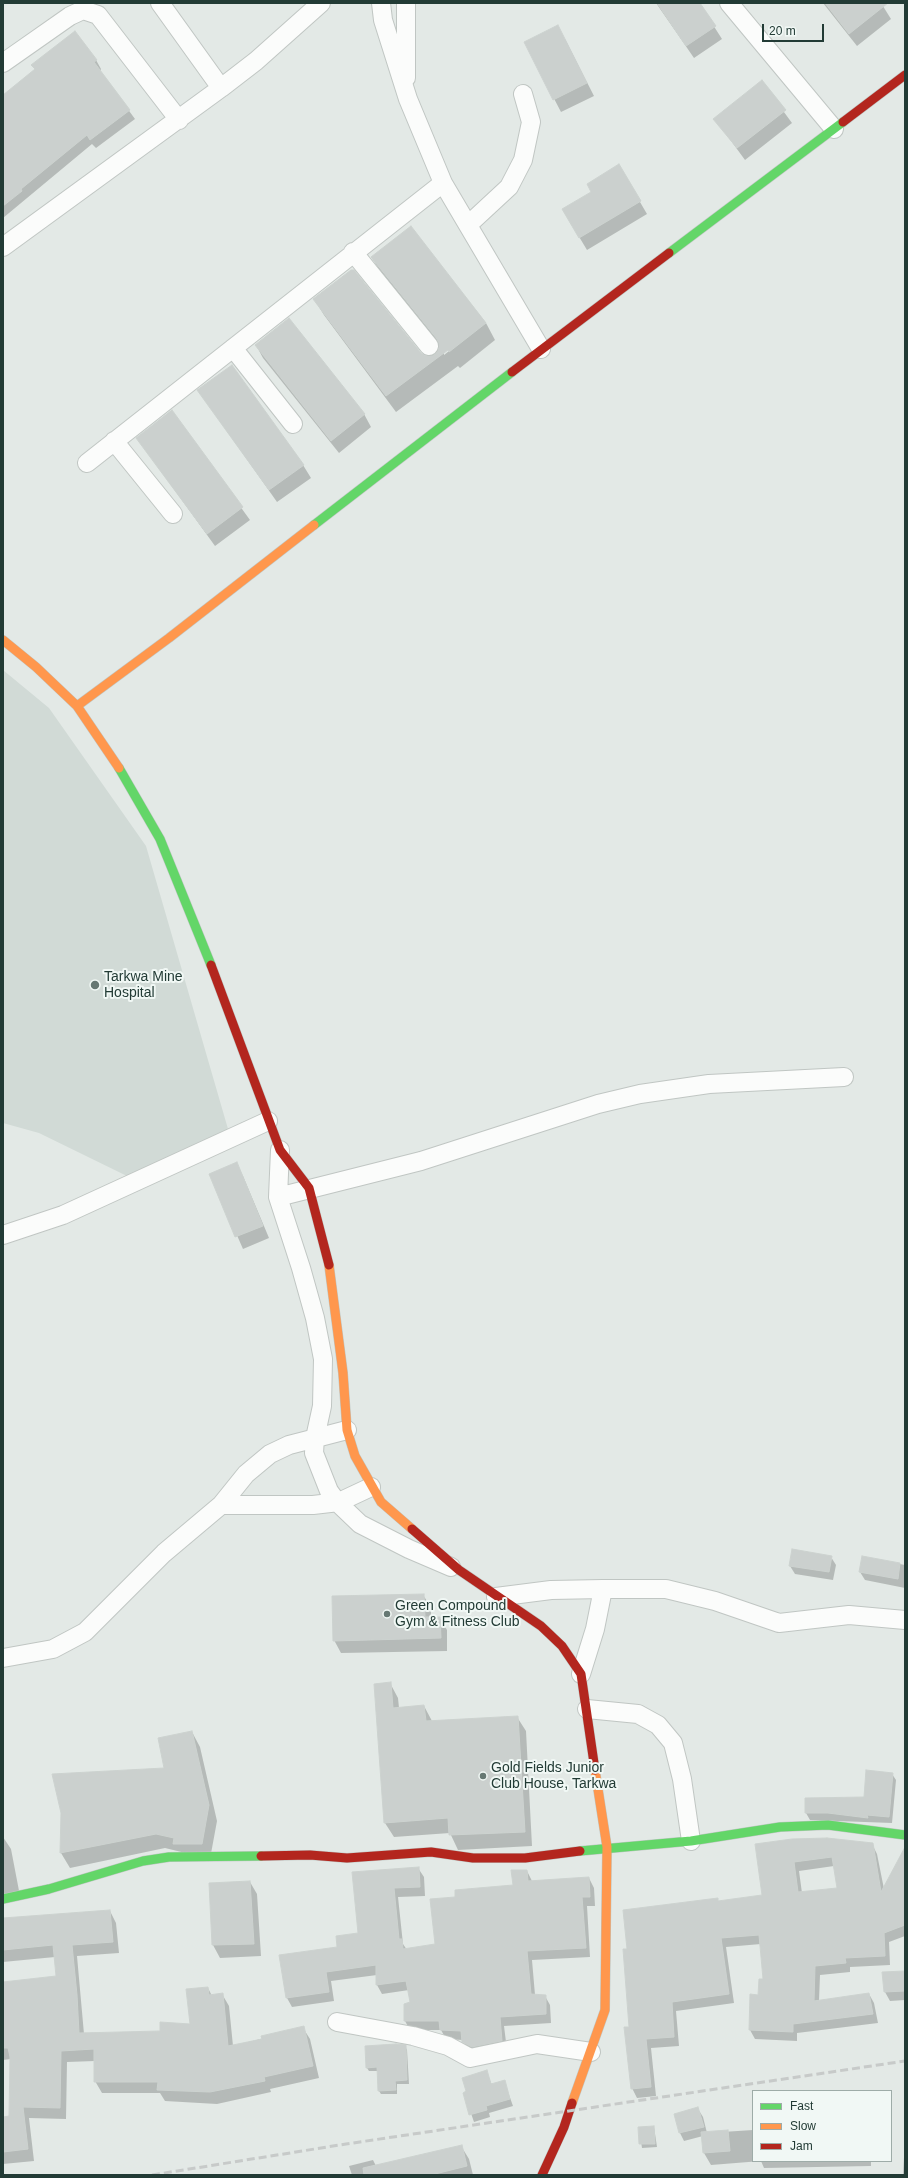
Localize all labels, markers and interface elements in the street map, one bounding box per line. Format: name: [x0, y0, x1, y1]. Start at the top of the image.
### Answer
scale bar: [764, 16, 826, 42]
text: 20 m: [769, 24, 796, 38]
place label: Tarkwa Mine Hospital: [104, 969, 183, 1002]
marker: Tarkwa Mine Hospital: [89, 979, 101, 991]
place label: Green Compound Gym & Fitness Club: [395, 1598, 519, 1630]
marker: Green Compound Gym & Fitness Club: [382, 1609, 392, 1619]
place label: Gold Fields Junior Club House, Tarkwa: [491, 1760, 616, 1792]
marker: Gold Fields Junior Club House, Tarkwa: [478, 1771, 488, 1781]
legend: [752, 2090, 892, 2162]
text: Fast: [790, 2099, 813, 2113]
text: Slow: [790, 2119, 816, 2133]
text: Jam: [790, 2139, 813, 2153]

